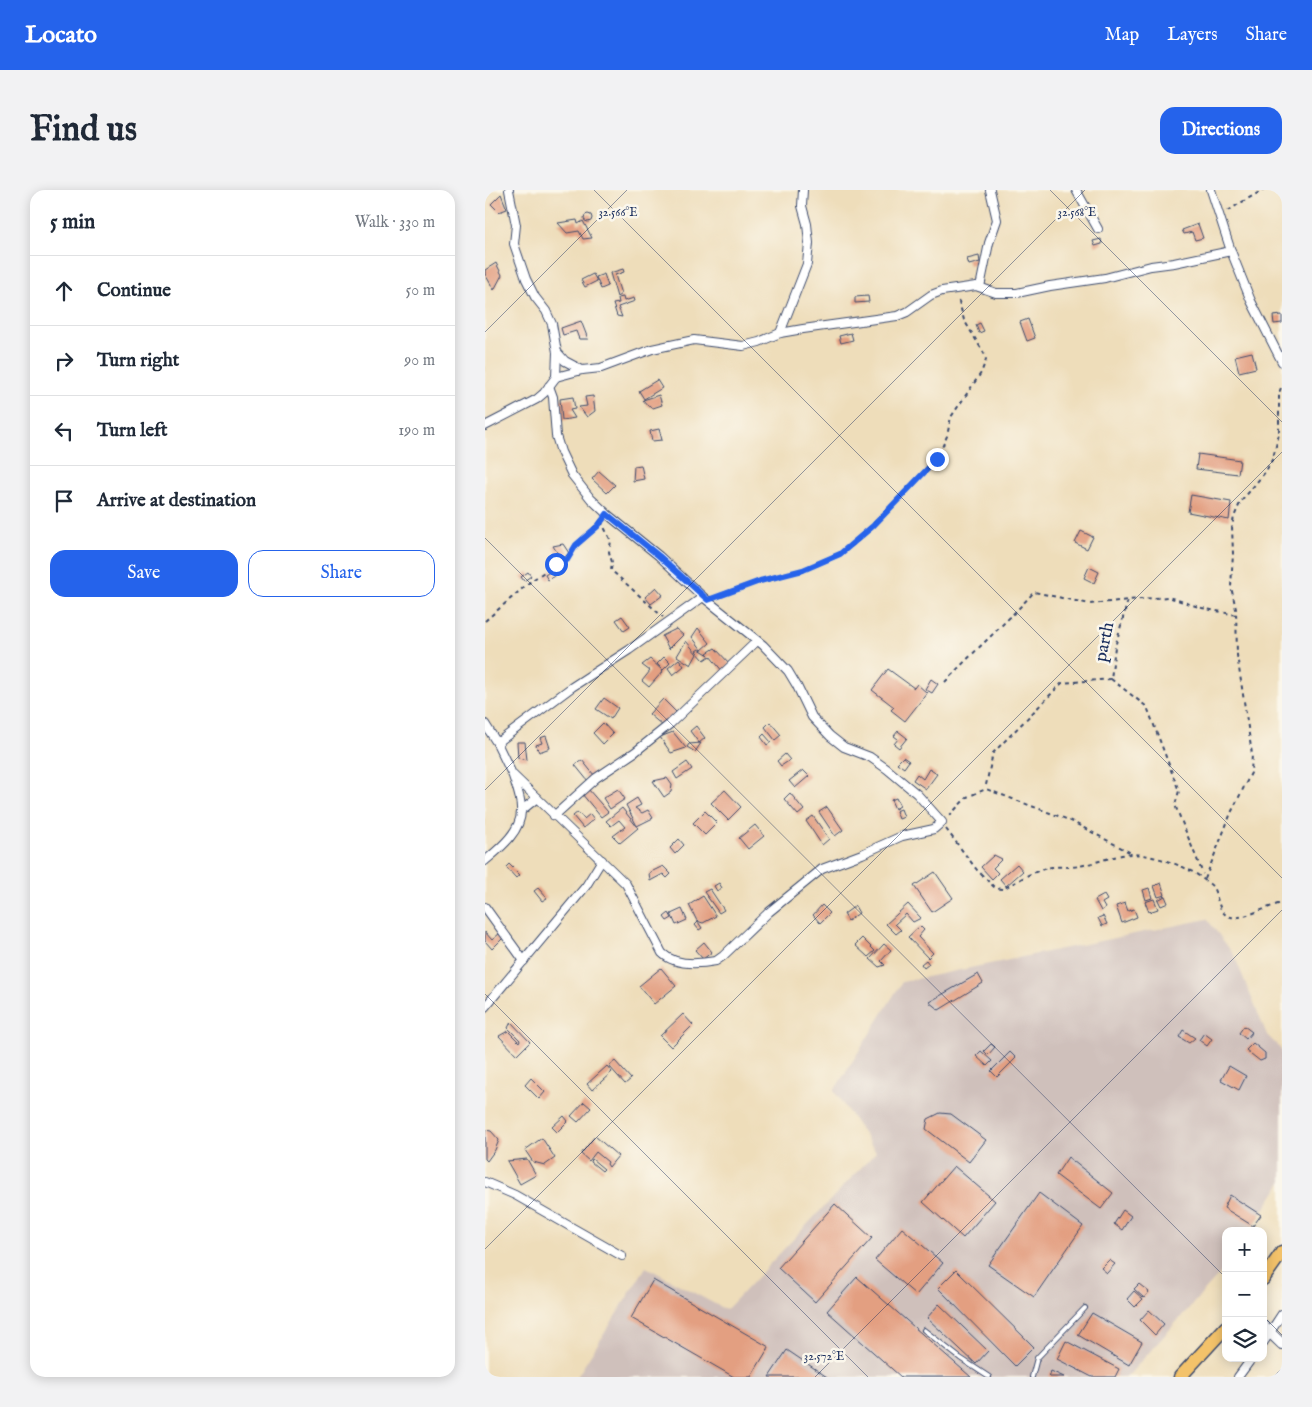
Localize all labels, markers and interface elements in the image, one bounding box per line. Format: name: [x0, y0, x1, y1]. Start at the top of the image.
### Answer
text: Locato: [25, 20, 97, 51]
text: Map: [1105, 24, 1139, 47]
text: Layers: [1167, 24, 1218, 47]
text: Share: [1246, 24, 1287, 47]
button: Directions: [1160, 107, 1282, 154]
text: Find us: [30, 108, 137, 153]
text: 32.566°E: [598, 205, 638, 220]
text: 32.568°E: [1058, 205, 1096, 220]
text: 5 min: [50, 209, 95, 236]
text: Walk · 330 m: [355, 213, 435, 233]
icon: ahead: [50, 277, 78, 305]
text: Continue: [97, 279, 171, 303]
text: 50 m: [406, 281, 435, 301]
icon: right: [50, 347, 78, 375]
text: Turn right: [97, 349, 179, 373]
text: 90 m: [404, 351, 435, 371]
icon: left: [50, 417, 78, 445]
text: Turn left: [97, 419, 168, 443]
text: 190 m: [398, 421, 435, 441]
route end: [926, 448, 949, 471]
icon: arrive: [50, 487, 78, 515]
text: Arrive at destination: [97, 489, 256, 513]
button: Save: [50, 550, 238, 597]
button: Share: [248, 550, 435, 597]
route start: [545, 553, 568, 576]
street label: parth: [1090, 620, 1120, 664]
map controls: [1222, 1227, 1267, 1362]
button: +: [1222, 1227, 1267, 1272]
button: −: [1222, 1272, 1267, 1317]
button: layers: [1222, 1317, 1267, 1362]
text: 32.572°E: [804, 1349, 844, 1364]

